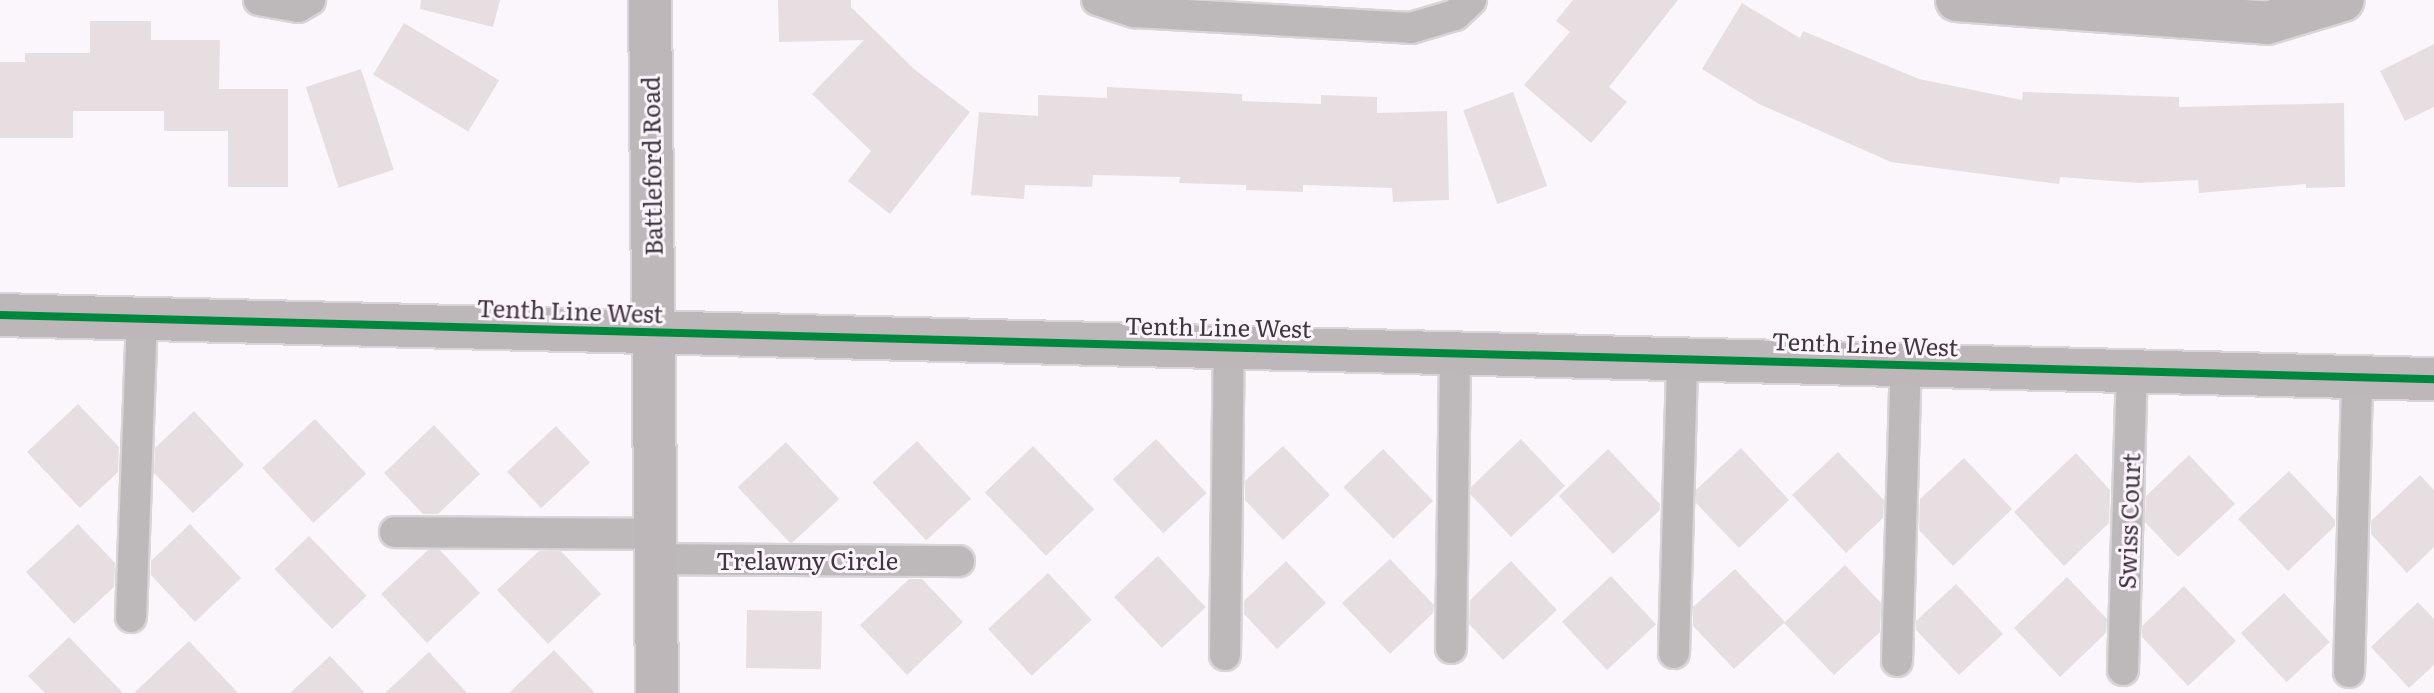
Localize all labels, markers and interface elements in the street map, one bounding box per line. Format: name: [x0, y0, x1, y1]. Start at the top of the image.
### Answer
street label: Battleford Road: [635, 76, 667, 256]
street label: Tenth Line West: [476, 292, 664, 328]
street label: Tenth Line West: [1124, 310, 1312, 342]
street label: Tenth Line West: [1771, 325, 1959, 361]
street label: Swiss Court: [2111, 452, 2145, 590]
street label: Trelawny Circle: [716, 546, 898, 574]

